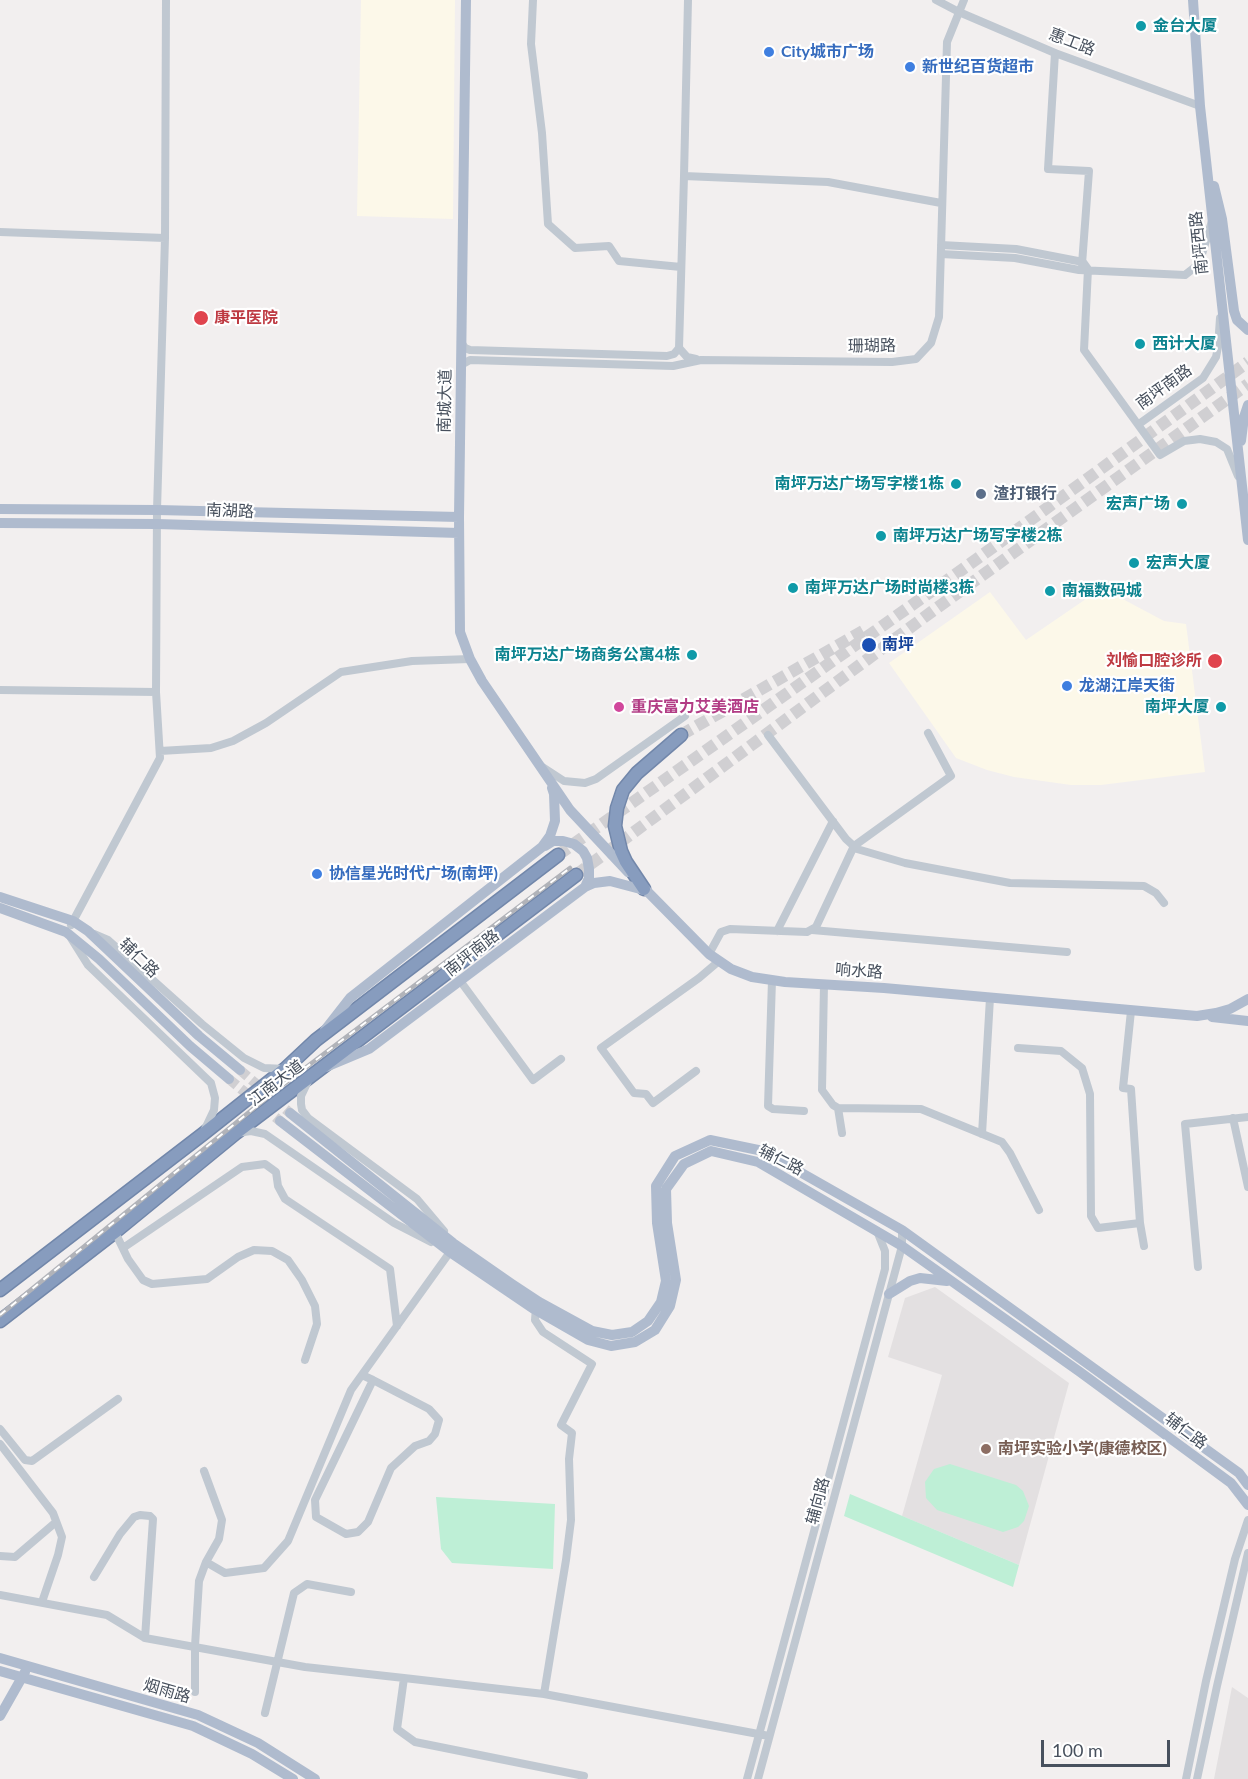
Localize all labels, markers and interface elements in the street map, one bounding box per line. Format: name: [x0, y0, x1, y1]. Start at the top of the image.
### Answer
place label: 金台大厦: [1153, 16, 1217, 36]
marker: 金台大厦: [1134, 19, 1148, 33]
street label: 惠工路: [1046, 24, 1098, 60]
place label: City城市广场: [781, 42, 874, 62]
marker: City城市广场: [762, 45, 776, 59]
place label: 新世纪百货超市: [922, 57, 1034, 77]
marker: 新世纪百货超市: [903, 60, 917, 74]
street label: 南坪西路: [1186, 210, 1212, 276]
place label: 康平医院: [214, 308, 278, 328]
marker: 康平医院: [192, 309, 210, 327]
place label: 西计大厦: [1152, 334, 1216, 354]
street label: 珊瑚路: [848, 336, 896, 356]
marker: 西计大厦: [1133, 337, 1147, 351]
street label: 南坪南路: [1132, 360, 1196, 414]
street label: 南城大道: [435, 369, 455, 433]
place label: 南坪万达广场写字楼1栋: [775, 474, 944, 494]
marker: 南坪万达广场写字楼1栋: [949, 477, 963, 491]
place label: 渣打银行: [993, 484, 1057, 504]
marker: 渣打银行: [974, 487, 988, 501]
place label: 宏声广场: [1106, 494, 1170, 514]
marker: 宏声广场: [1175, 497, 1189, 511]
street label: 南湖路: [206, 501, 254, 521]
place label: 南坪万达广场写字楼2栋: [893, 526, 1062, 546]
marker: 南坪万达广场写字楼2栋: [874, 529, 888, 543]
place label: 宏声大厦: [1146, 553, 1210, 573]
marker: 宏声大厦: [1127, 556, 1141, 570]
place label: 南坪万达广场时尚楼3栋: [805, 578, 974, 598]
marker: 南坪万达广场时尚楼3栋: [786, 581, 800, 595]
place label: 南福数码城: [1062, 581, 1142, 601]
marker: 南福数码城: [1043, 584, 1057, 598]
place label: 南坪: [882, 635, 914, 655]
marker: 南坪: [860, 636, 878, 654]
place label: 南坪万达广场商务公寓4栋: [495, 645, 680, 665]
marker: 南坪万达广场商务公寓4栋: [685, 648, 699, 662]
place label: 刘愉口腔诊所: [1106, 651, 1202, 671]
marker: 刘愉口腔诊所: [1206, 652, 1224, 670]
place label: 龙湖江岸天街: [1079, 676, 1175, 696]
marker: 龙湖江岸天街: [1060, 679, 1074, 693]
place label: 重庆富力艾美酒店: [631, 697, 759, 717]
place label: 南坪大厦: [1145, 697, 1209, 717]
marker: 重庆富力艾美酒店: [612, 700, 626, 714]
marker: 南坪大厦: [1214, 700, 1228, 714]
place label: 协信星光时代广场(南坪): [329, 864, 498, 884]
marker: 协信星光时代广场(南坪): [310, 867, 324, 881]
street label: 南坪南路: [441, 926, 503, 980]
street label: 辅仁路: [115, 934, 163, 982]
street label: 响水路: [834, 960, 884, 982]
street label: 江南大道: [245, 1056, 307, 1110]
street label: 辅仁路: [755, 1141, 807, 1179]
street label: 辅仁路: [1161, 1409, 1211, 1453]
place label: 南坪实验小学(康德校区): [998, 1439, 1167, 1459]
marker: 南坪实验小学(康德校区): [979, 1442, 993, 1456]
street label: 辅向路: [803, 1475, 833, 1527]
street label: 烟雨路: [141, 1675, 193, 1707]
scale bar: [1044, 1728, 1173, 1766]
text: 100 m: [1052, 1739, 1103, 1761]

